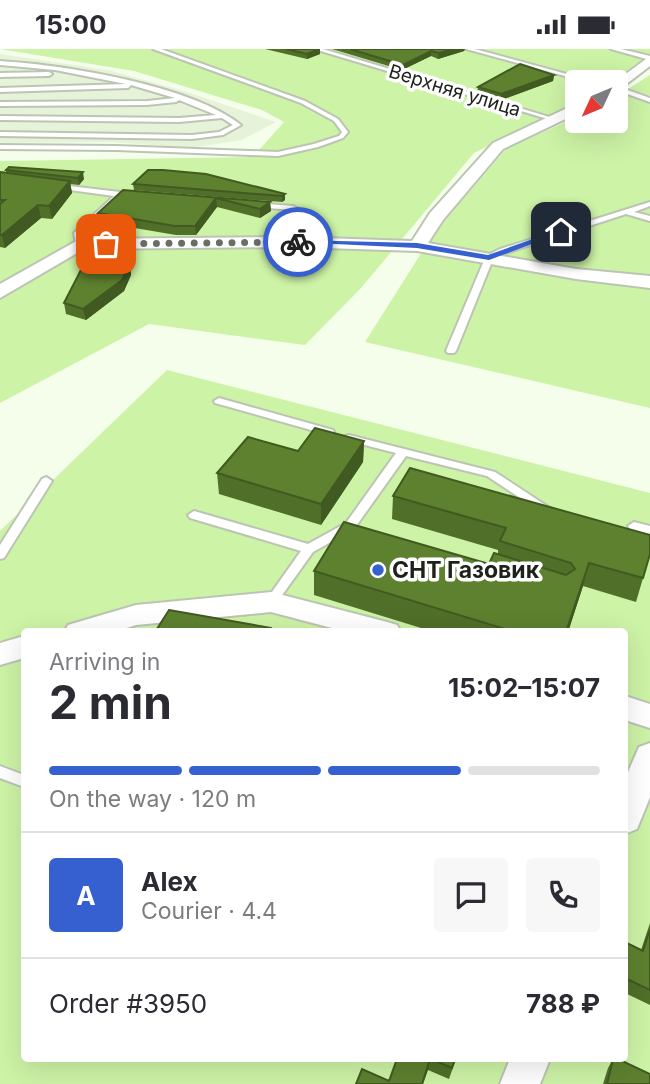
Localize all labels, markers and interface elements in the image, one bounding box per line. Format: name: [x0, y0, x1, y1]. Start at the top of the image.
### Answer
text: 15:00: [35, 9, 107, 40]
street label: Верхняя улица: [386, 59, 524, 121]
north arrow: [565, 70, 628, 133]
map controls: [565, 70, 628, 133]
pin: [531, 202, 591, 262]
courier: [263, 207, 333, 277]
icon: home: [542, 213, 580, 251]
pin: [76, 214, 136, 274]
icon: bike: [279, 223, 317, 261]
icon: bag: [87, 225, 125, 263]
place label: СНТ Газовик: [392, 556, 540, 584]
marker: СНТ Газовик: [370, 562, 386, 578]
text: Arriving in: [49, 648, 160, 676]
text: 15:02–15:07: [448, 672, 600, 703]
text: 2 min: [49, 674, 172, 730]
text: On the way · 120 m: [49, 785, 256, 813]
button: chat: [434, 858, 508, 932]
button: phone: [526, 858, 600, 932]
text: Alex: [141, 866, 198, 897]
text: A: [76, 880, 96, 911]
text: Courier · 4.4: [141, 897, 277, 925]
text: Order #3950: [49, 988, 207, 1019]
text: 788 ₽: [526, 988, 600, 1019]

